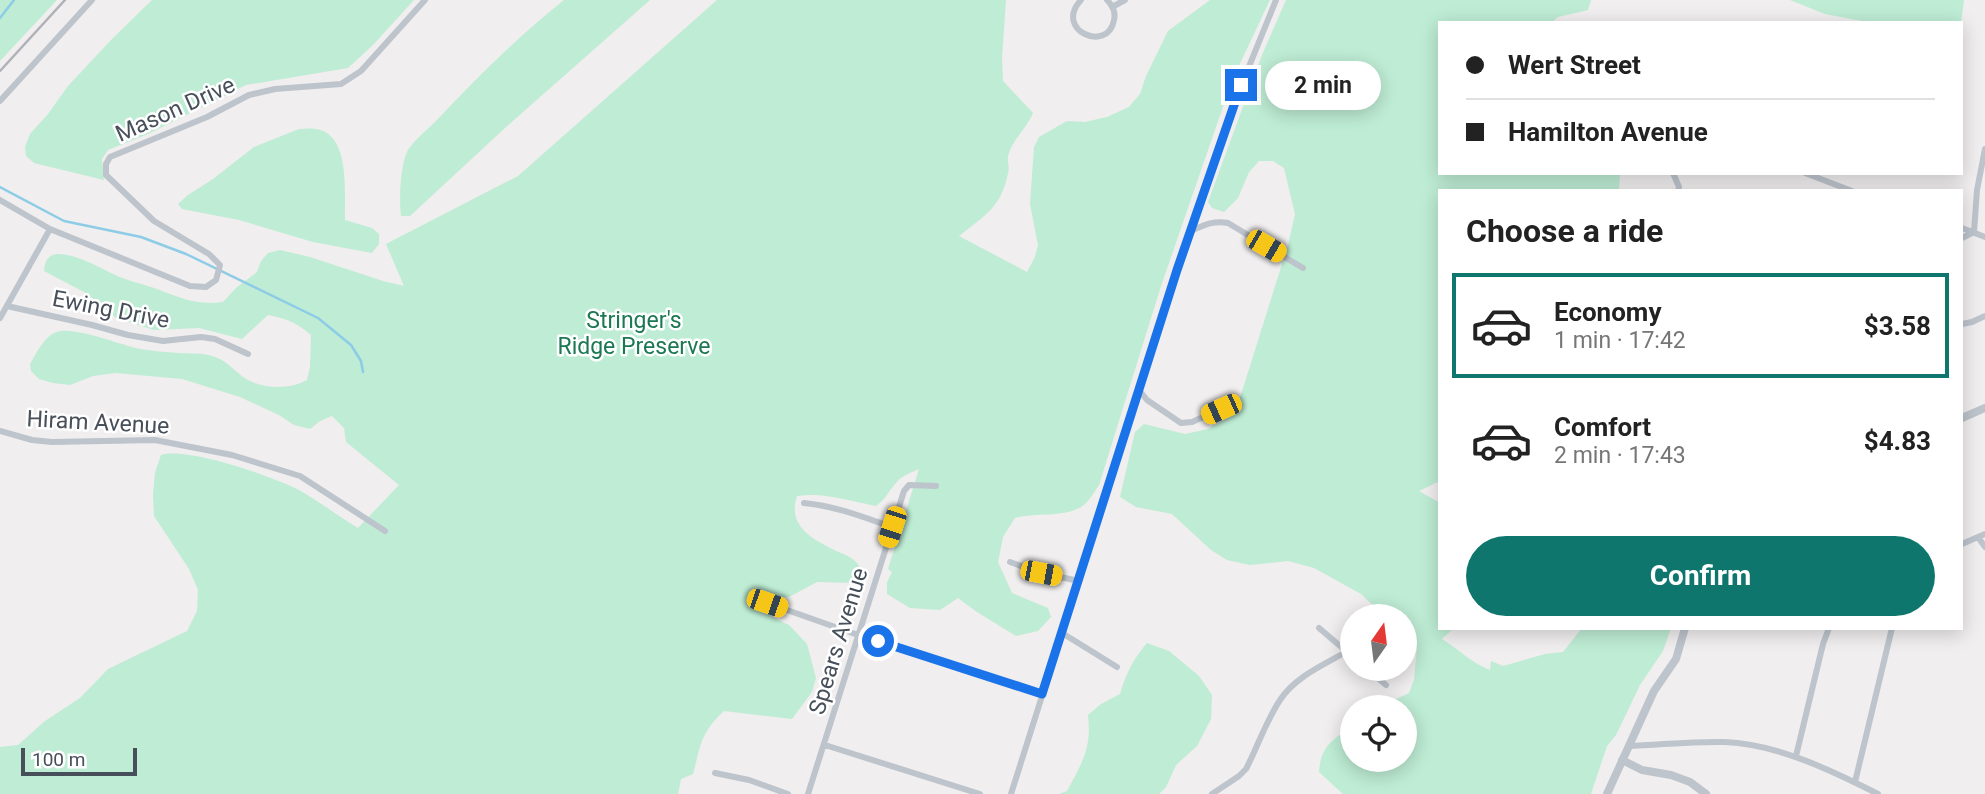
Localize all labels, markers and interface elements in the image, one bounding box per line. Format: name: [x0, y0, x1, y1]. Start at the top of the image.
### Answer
text: Wert Street: [1508, 50, 1641, 80]
callout: 2 min: [1266, 60, 1381, 110]
route end: [1225, 69, 1257, 101]
street label: Mason Drive: [111, 71, 239, 148]
text: 2 min: [1294, 72, 1352, 99]
text: Hamilton Avenue: [1508, 117, 1708, 147]
text: Choose a ride: [1466, 212, 1663, 250]
car: [1243, 226, 1290, 266]
street label: Ewing Drive: [50, 285, 172, 334]
icon: car: [1470, 294, 1533, 357]
text: Economy: [1554, 297, 1661, 327]
park label: Stringer's Ridge Preserve: [557, 307, 711, 360]
text: $3.58: [1864, 311, 1931, 341]
text: 1 min · 17:42: [1554, 327, 1686, 354]
car: [1198, 391, 1245, 427]
street label: Hiram Avenue: [26, 405, 170, 440]
icon: car: [1470, 409, 1533, 472]
text: Comfort: [1554, 412, 1651, 442]
text: $4.83: [1864, 426, 1931, 456]
text: 2 min · 17:43: [1554, 442, 1686, 469]
car: [876, 504, 909, 550]
button: Confirm: [1466, 536, 1935, 616]
car: [1019, 559, 1064, 587]
street label: Spears Avenue: [803, 565, 874, 718]
car: [744, 586, 791, 620]
north arrow: [1340, 604, 1418, 681]
map controls: [1340, 604, 1417, 772]
route start: [862, 625, 894, 657]
button: locate: [1340, 695, 1417, 772]
scale bar: [21, 745, 136, 777]
text: 100 m: [32, 748, 85, 771]

